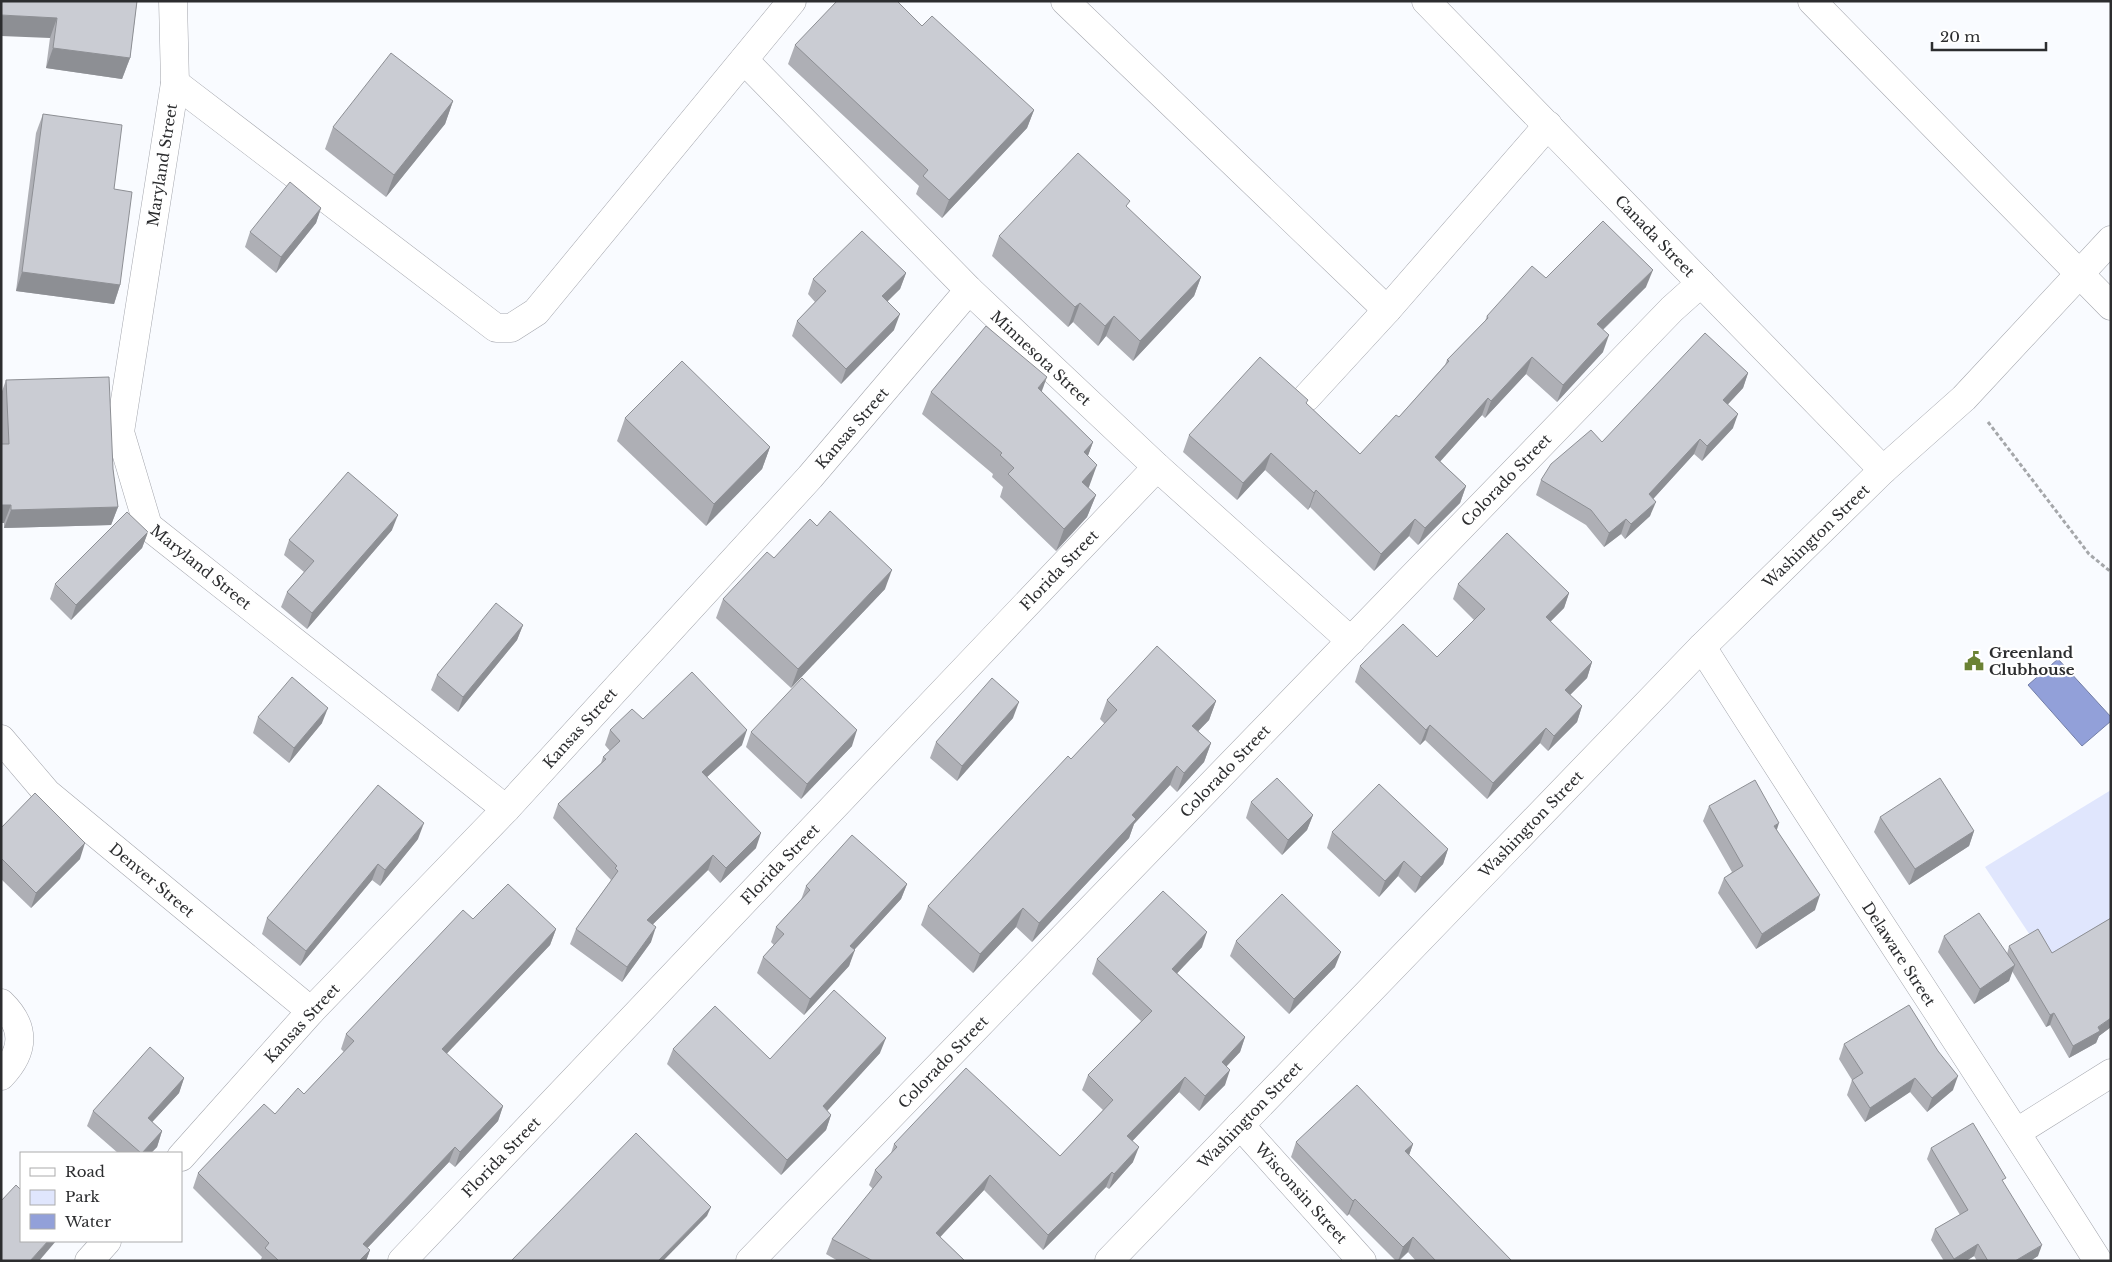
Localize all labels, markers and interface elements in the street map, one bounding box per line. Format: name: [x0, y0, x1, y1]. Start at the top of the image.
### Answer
scale bar: [1932, 20, 2046, 52]
text: 20 m: [1940, 27, 1980, 46]
street label: Maryland Street: [143, 102, 181, 228]
street label: Canada Street: [1611, 191, 1699, 281]
street label: Minnesota Street: [987, 307, 1095, 410]
street label: Kansas Street: [811, 383, 893, 473]
street label: Colorado Street: [1457, 430, 1555, 530]
street label: Washington Street: [1758, 480, 1874, 593]
street label: Maryland Street: [147, 520, 256, 614]
street label: Florida Street: [1016, 526, 1102, 614]
place label: Greenland Clubhouse: [1989, 643, 2075, 679]
public building icon: Greenland Clubhouse: [1963, 650, 1985, 672]
street label: Kansas Street: [539, 684, 621, 772]
street label: Colorado Street: [1176, 721, 1274, 821]
street label: Washington Street: [1474, 766, 1587, 882]
street label: Florida Street: [737, 820, 823, 908]
street label: Denver Street: [105, 839, 199, 921]
street label: Delaware Street: [1858, 898, 1940, 1010]
street label: Kansas Street: [260, 979, 344, 1067]
street label: Colorado Street: [894, 1012, 992, 1112]
street label: Washington Street: [1193, 1057, 1306, 1173]
street label: Florida Street: [458, 1113, 544, 1201]
street label: Wisconsin Street: [1250, 1138, 1352, 1248]
legend: [20, 1152, 182, 1242]
text: Road: [65, 1162, 105, 1181]
text: Park: [65, 1187, 101, 1206]
text: Water: [64, 1212, 112, 1231]

